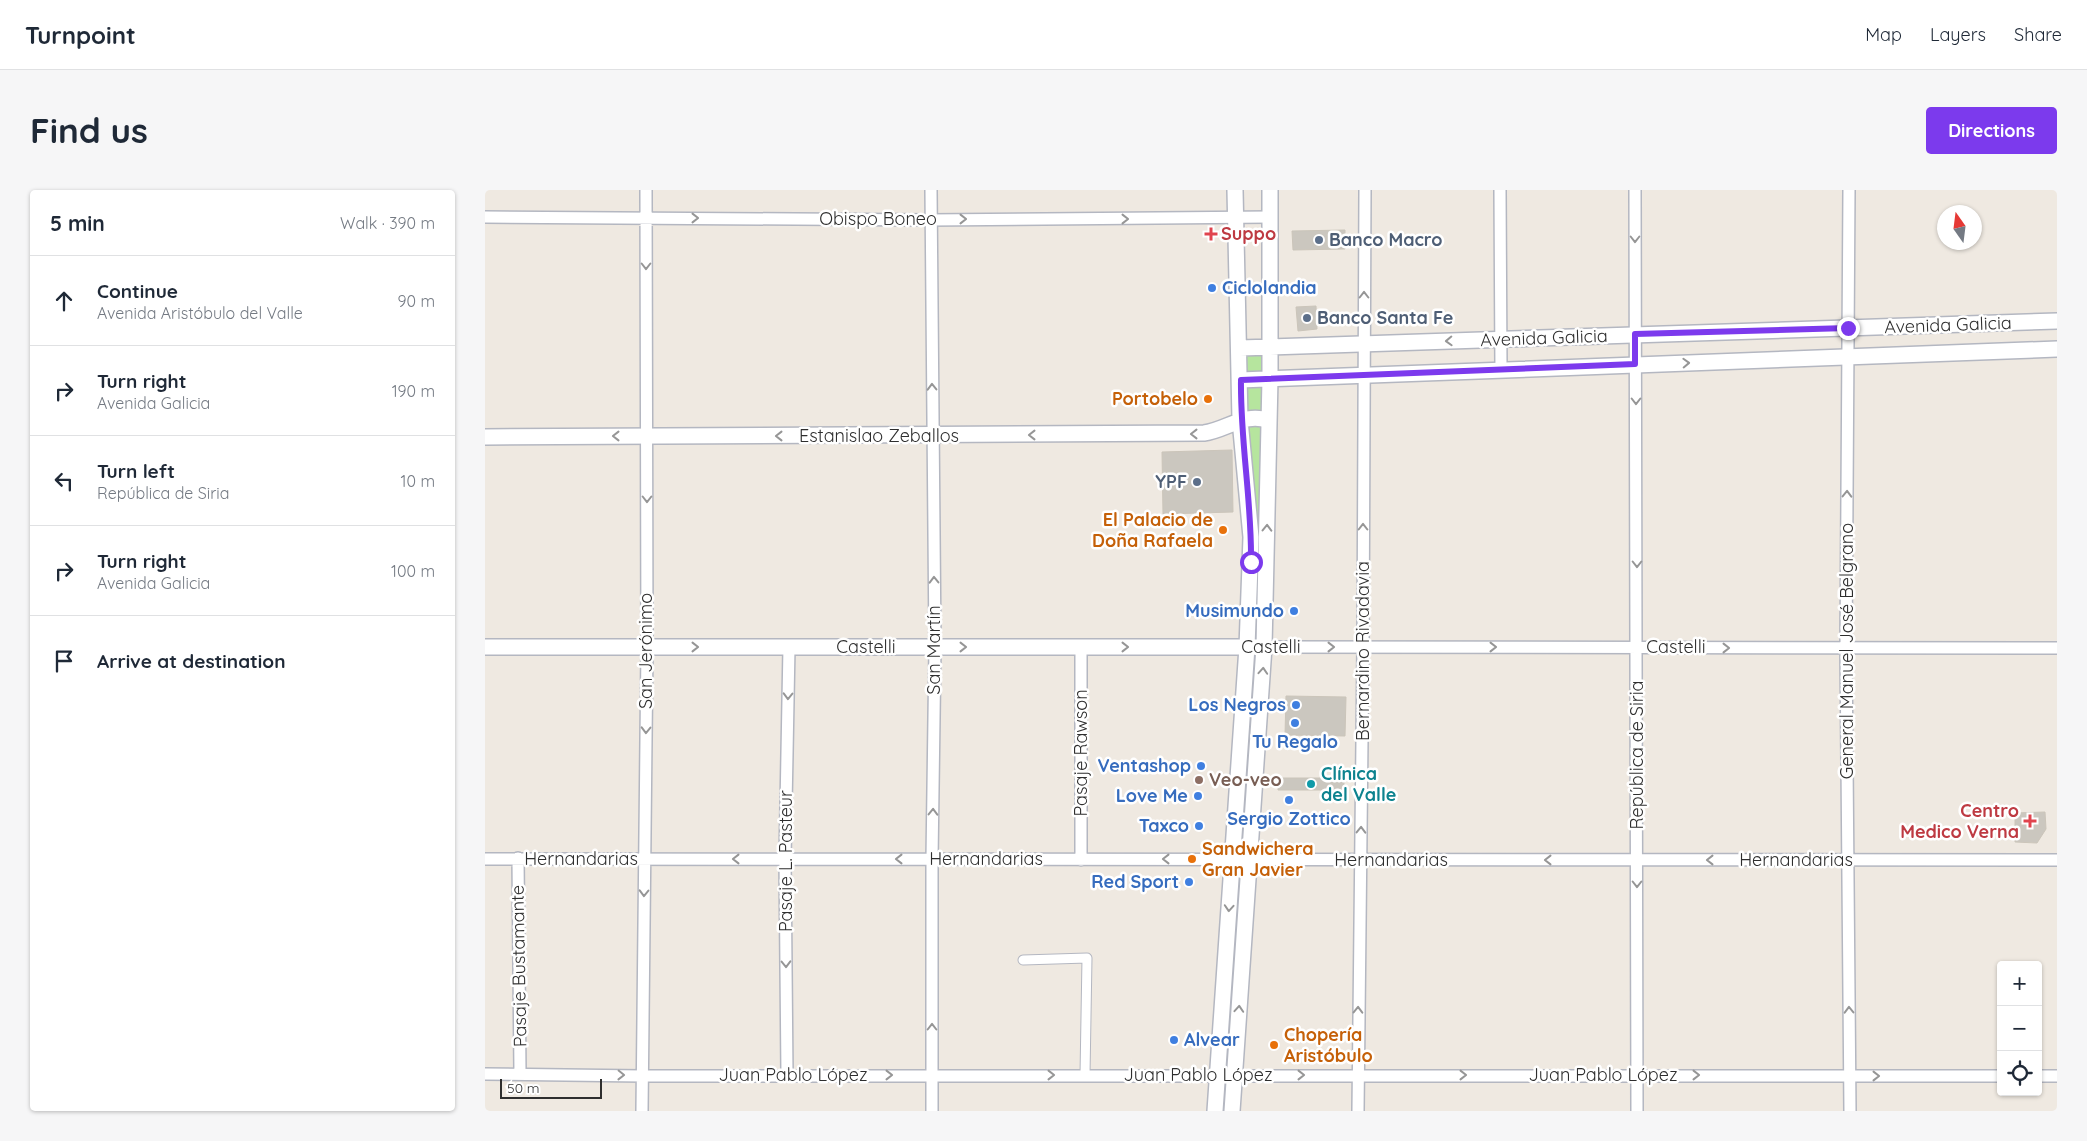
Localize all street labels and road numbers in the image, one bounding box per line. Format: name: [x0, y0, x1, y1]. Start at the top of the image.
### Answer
street label: Obispo Boneo: [819, 207, 937, 230]
street label: Avenida Galicia: [1884, 311, 2012, 338]
street label: Avenida Galicia: [1480, 324, 1608, 351]
street label: Estanislao Zeballos: [799, 424, 959, 447]
street label: General Manuel José Belgrano: [1835, 523, 1858, 779]
street label: Bernardino Rivadavia: [1351, 561, 1374, 741]
street label: San Jerónimo: [634, 593, 657, 709]
street label: San Martín: [922, 605, 945, 695]
street label: Castelli: [836, 635, 896, 658]
street label: Castelli: [1241, 635, 1301, 658]
street label: Castelli: [1646, 635, 1706, 658]
street label: República de Siria: [1625, 681, 1648, 830]
street label: Pasaje Rawson: [1069, 689, 1092, 817]
street label: Pasaje L. Pasteur: [774, 790, 797, 932]
street label: Hernandarias: [524, 847, 638, 870]
street label: Hernandarias: [929, 847, 1043, 870]
street label: Hernandarias: [1334, 848, 1448, 871]
street label: Hernandarias: [1739, 848, 1853, 871]
street label: Pasaje Bustamante: [506, 885, 531, 1047]
street label: Juan Pablo López: [718, 1063, 868, 1086]
street label: Juan Pablo López: [1123, 1063, 1273, 1086]
street label: Juan Pablo López: [1528, 1063, 1678, 1086]

